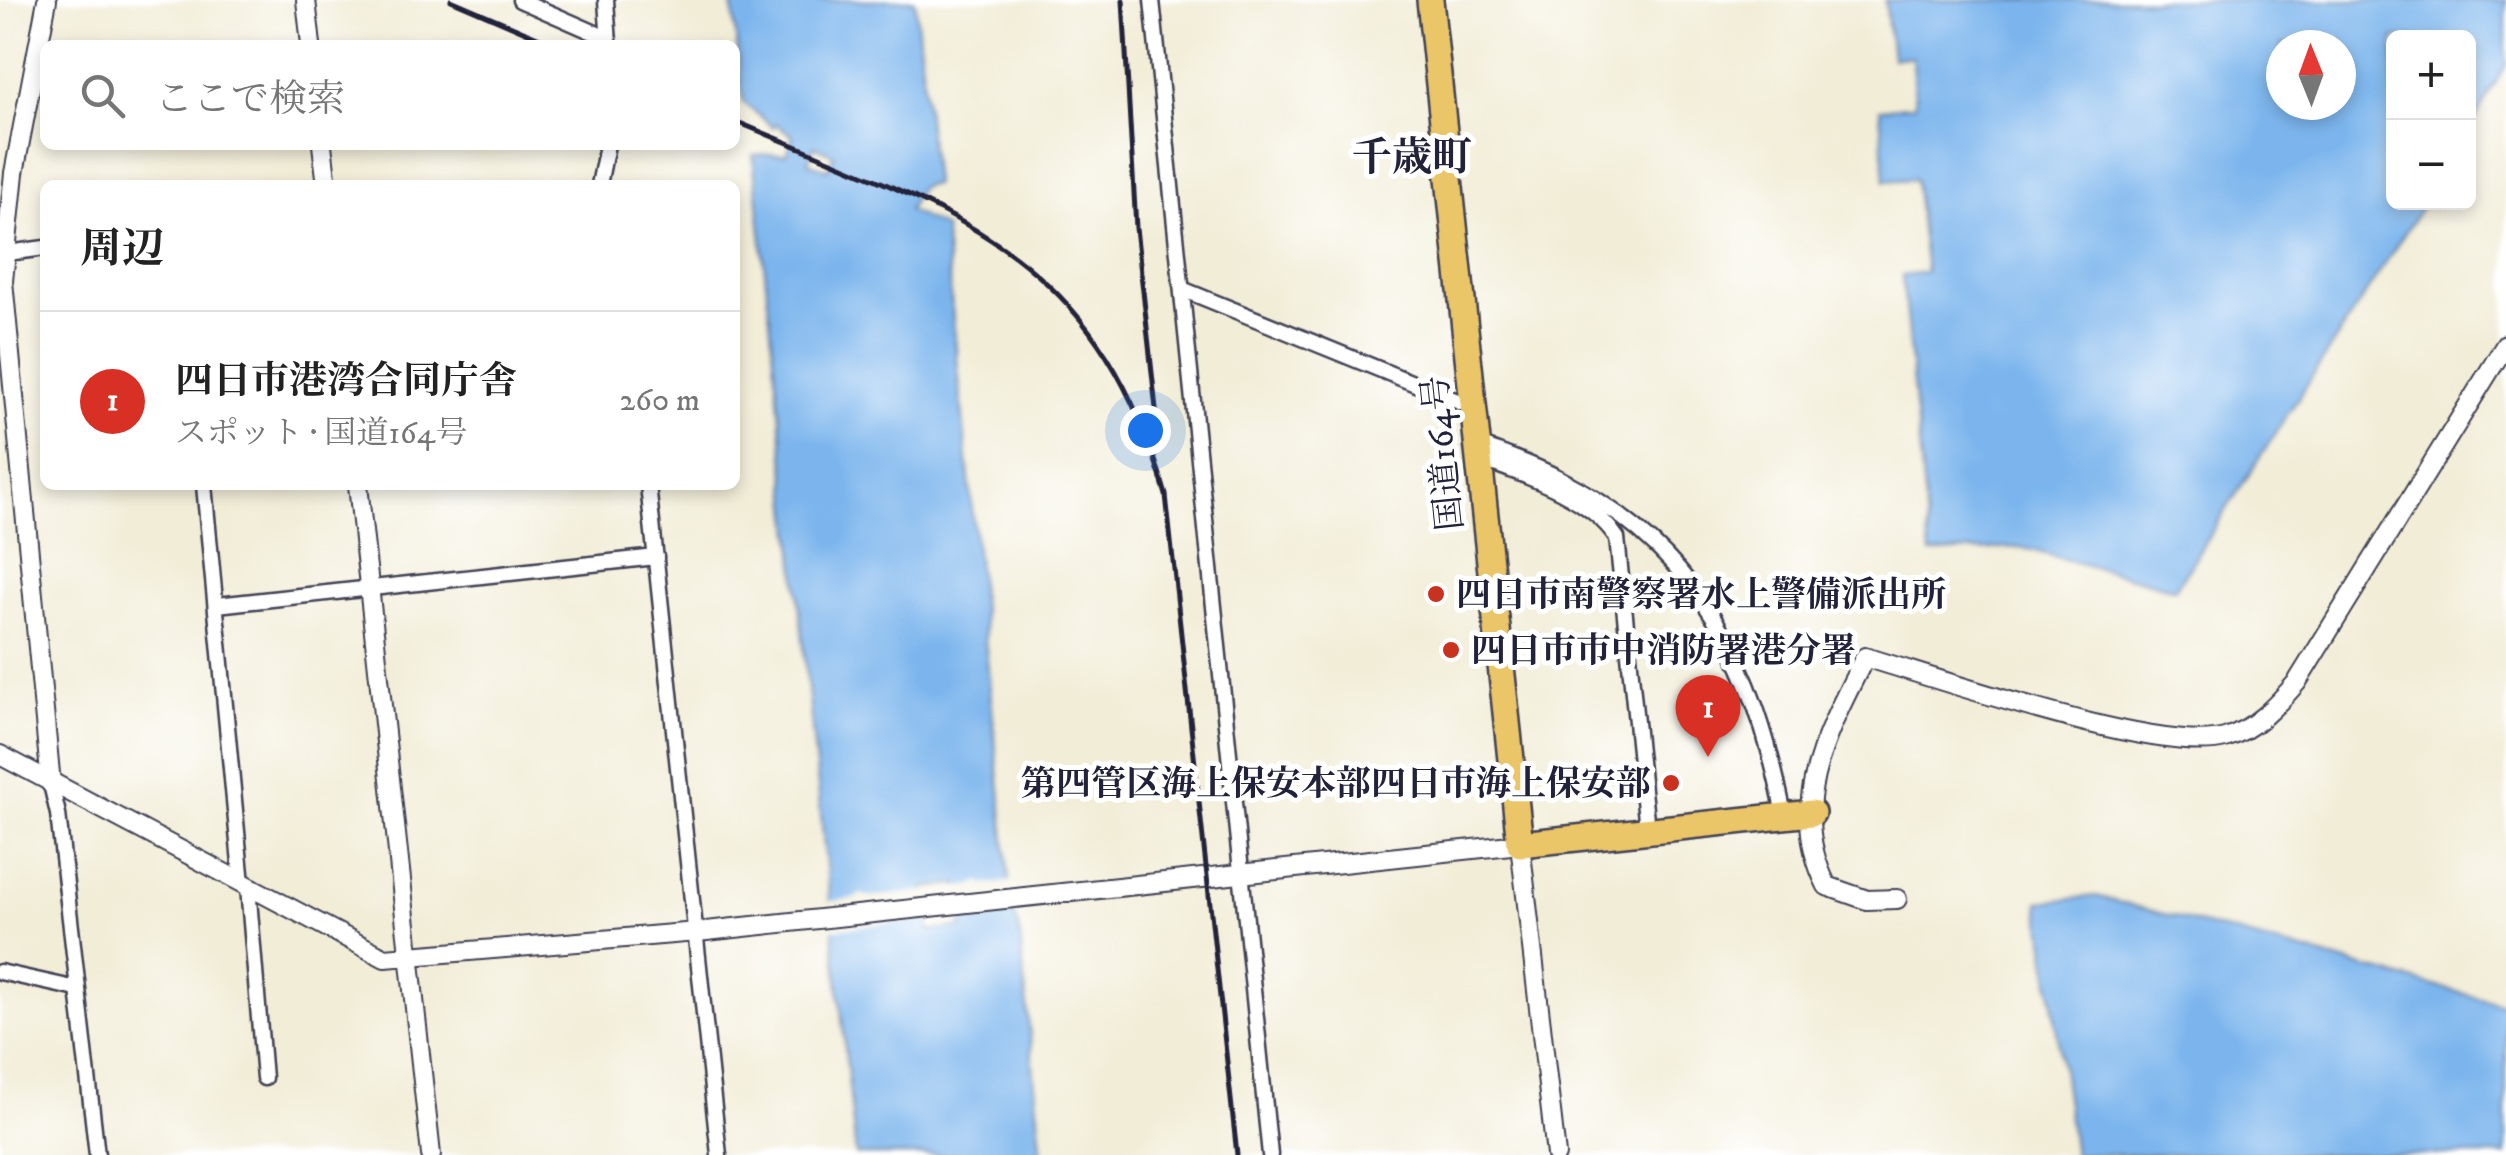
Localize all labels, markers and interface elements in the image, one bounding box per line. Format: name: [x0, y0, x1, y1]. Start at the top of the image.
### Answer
north arrow: [2266, 30, 2356, 120]
map controls: [2386, 30, 2476, 210]
button: +: [2386, 30, 2476, 120]
search box: [40, 40, 740, 150]
icon: search: [75, 68, 130, 123]
text: ここで検索: [155, 76, 345, 124]
button: −: [2386, 120, 2476, 210]
district label: 千歳町: [1352, 134, 1472, 184]
text: 周辺: [80, 224, 164, 276]
text: 四日市港湾合同庁舎: [175, 358, 517, 406]
street label: 国道164号: [1414, 373, 1474, 533]
text: 1: [107, 381, 118, 421]
text: 260 m: [620, 381, 700, 421]
your location: [1120, 405, 1171, 456]
text: スポット · 国道164号: [175, 414, 467, 454]
place label: 四日市南警察署水上警備派出所: [1456, 574, 1946, 618]
marker: 四日市南警察署水上警備派出所: [1425, 583, 1447, 605]
place label: 四日市市中消防署港分署: [1471, 630, 1856, 674]
marker: 四日市市中消防署港分署: [1440, 639, 1462, 661]
pin: 1: [1676, 674, 1740, 757]
place label: 第四管区海上保安本部四日市海上保安部: [1021, 763, 1651, 807]
marker: 第四管区海上保安本部四日市海上保安部: [1660, 772, 1682, 794]

